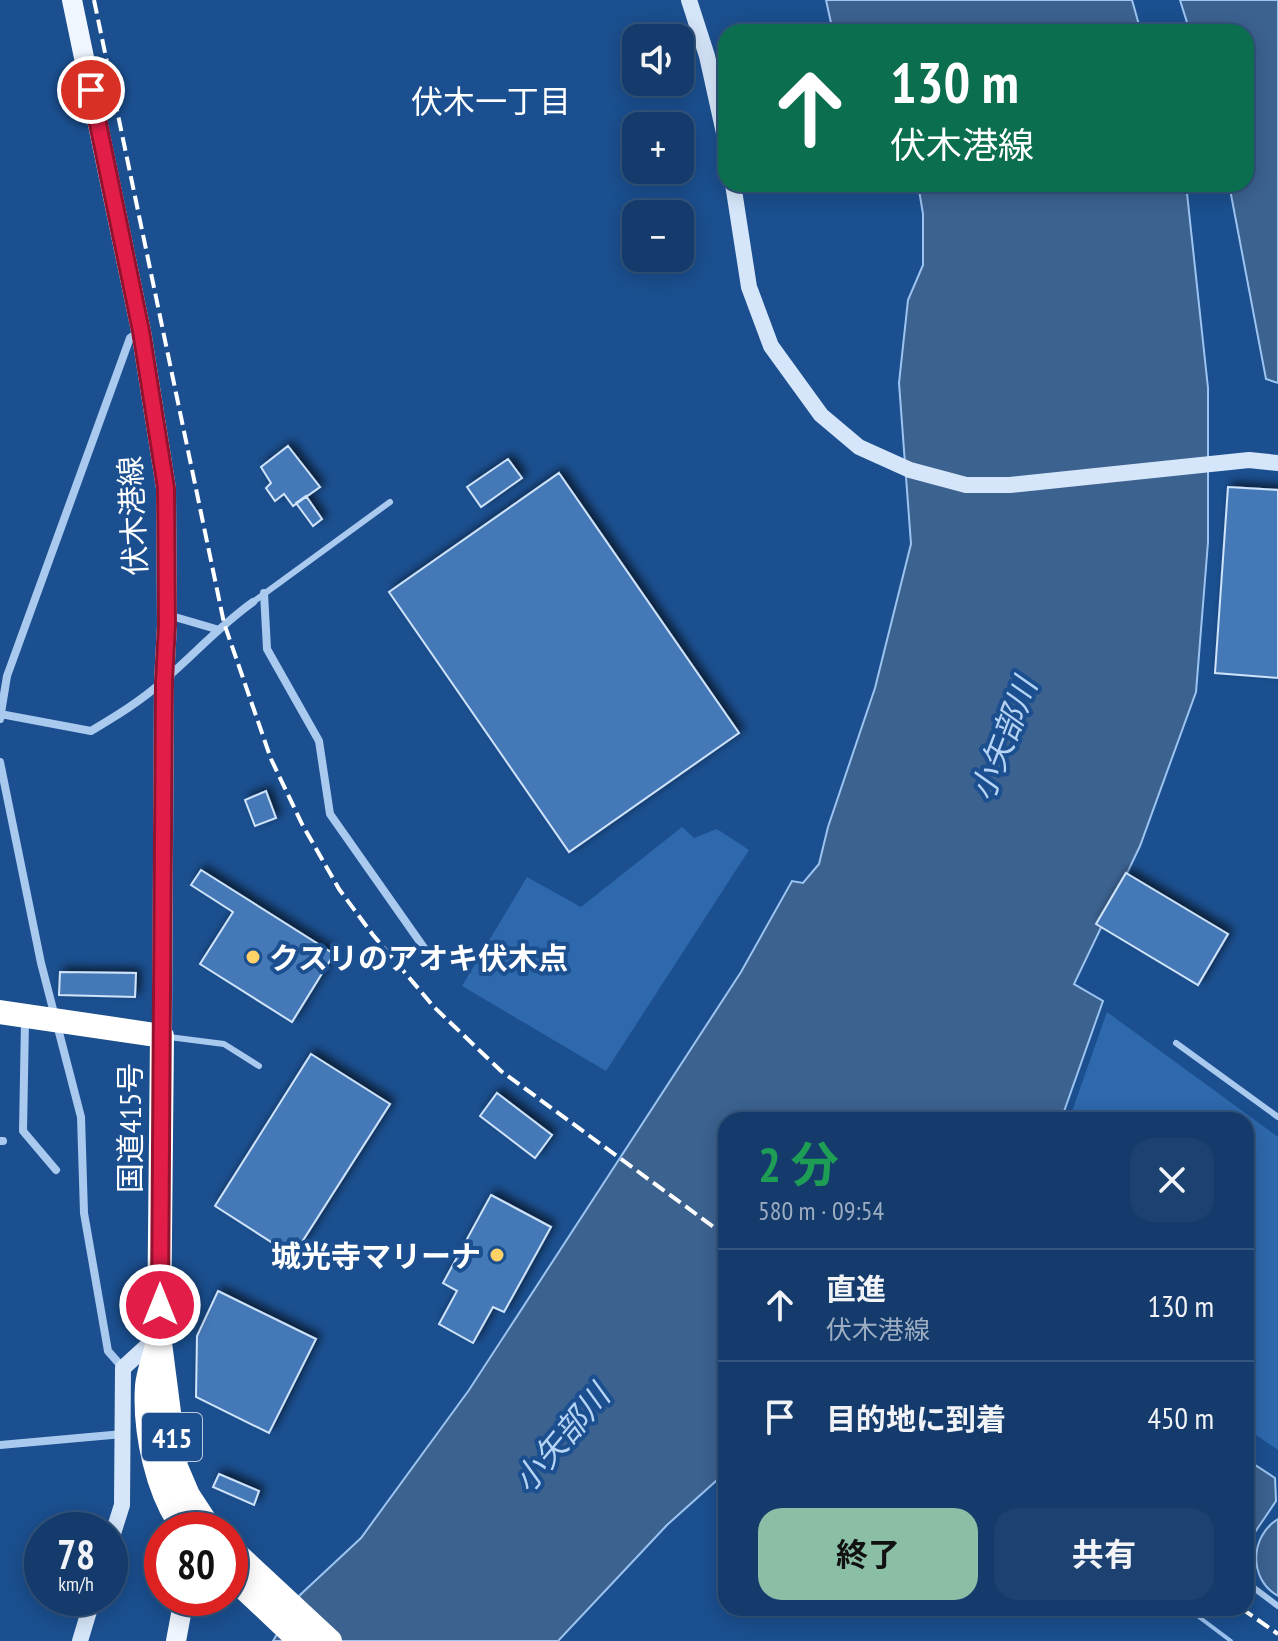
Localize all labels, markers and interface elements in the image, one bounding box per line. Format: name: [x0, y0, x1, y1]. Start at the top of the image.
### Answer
map controls: [622, 24, 694, 272]
button: sound: [622, 24, 694, 96]
text: 130 m: [890, 46, 1019, 118]
pin: [57, 56, 125, 124]
icon: ahead: [758, 56, 862, 160]
icon: arrive: [69, 68, 113, 112]
district label: 伏木一丁目: [411, 80, 571, 122]
button: +: [622, 112, 694, 184]
text: 伏木港線: [890, 121, 1034, 168]
button: −: [622, 200, 694, 272]
street label: 伏木港線: [109, 455, 155, 577]
water label: 小矢部川: [960, 669, 1047, 806]
place label: クスリのアオキ伏木点: [269, 938, 568, 977]
marker: クスリのアオキ伏木点: [244, 948, 262, 966]
street label: 国道415号: [110, 1063, 149, 1193]
text: 2 分: [758, 1133, 839, 1195]
button: close: [1130, 1138, 1214, 1222]
text: 580 m · 09:54: [758, 1194, 884, 1227]
place label: 城光寺マリーナ: [271, 1236, 481, 1275]
marker: 城光寺マリーナ: [488, 1246, 506, 1264]
position arrow: [118, 1263, 202, 1347]
text: 直進: [826, 1269, 886, 1308]
icon: ahead: [758, 1283, 802, 1327]
text: 130 m: [1148, 1286, 1214, 1325]
text: 伏木港線: [826, 1313, 930, 1346]
water label: 小矢部川: [504, 1373, 620, 1501]
icon: arrive: [758, 1395, 802, 1439]
text: 450 m: [1148, 1398, 1214, 1437]
text: 目的地に到着: [826, 1399, 1006, 1438]
road number: 415: [142, 1413, 202, 1461]
button: 終了: [758, 1508, 978, 1600]
button: 共有: [994, 1508, 1214, 1600]
speed limit sign: 80: [144, 1512, 248, 1616]
text: 78: [57, 1528, 95, 1580]
text: km/h: [58, 1571, 94, 1597]

